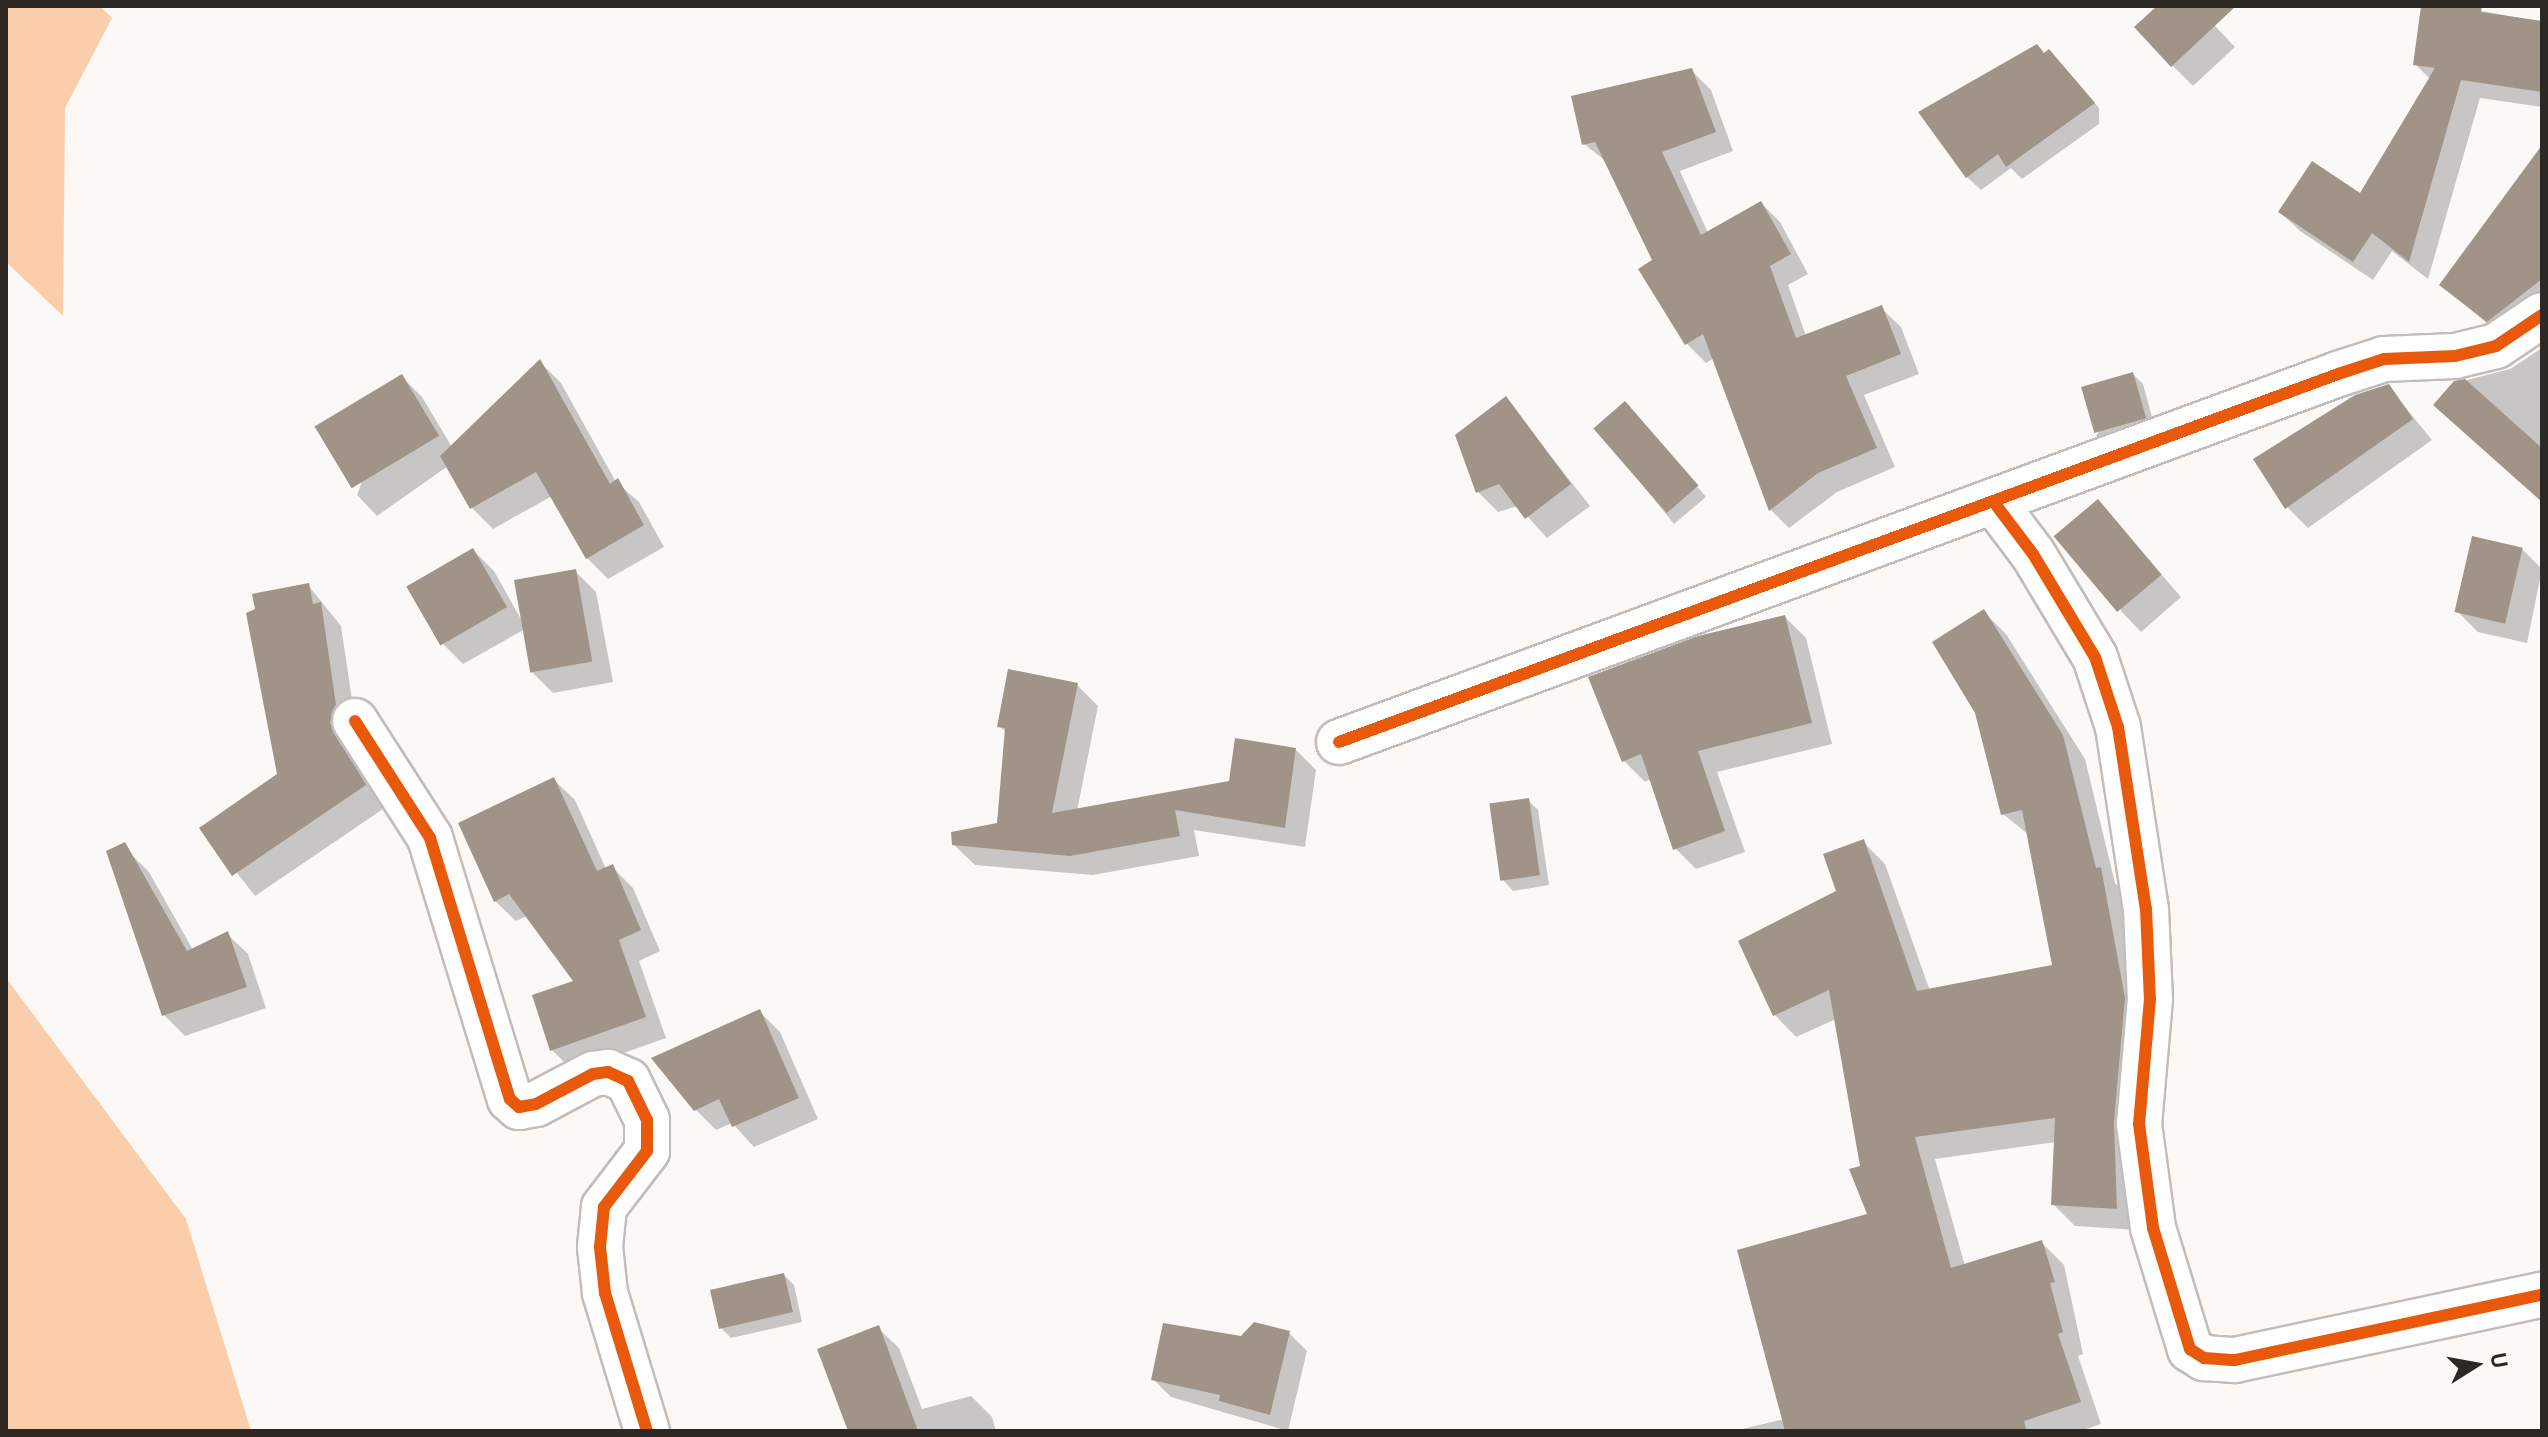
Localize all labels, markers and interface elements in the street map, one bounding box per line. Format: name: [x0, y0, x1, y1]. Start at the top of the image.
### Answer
north arrow: [2436, 1325, 2516, 1405]
text: U: [2486, 1350, 2514, 1370]

